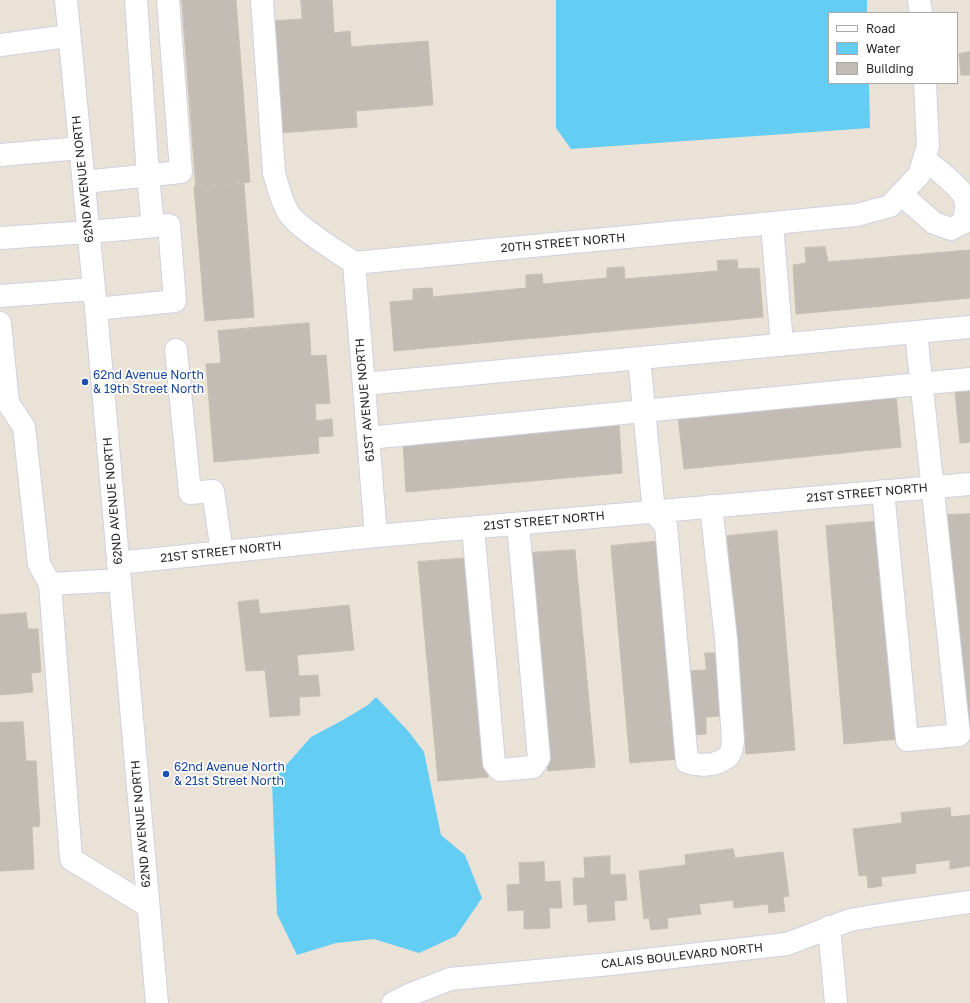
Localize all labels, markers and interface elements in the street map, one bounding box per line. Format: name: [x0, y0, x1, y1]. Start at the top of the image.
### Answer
legend: [828, 12, 958, 84]
text: Road: [866, 21, 895, 36]
text: Water: [866, 41, 900, 56]
text: Building: [866, 61, 914, 76]
street label: 62ND AVENUE NORTH: [69, 115, 97, 243]
street label: 20TH STREET NORTH: [500, 230, 626, 256]
street label: 61ST AVENUE NORTH: [352, 338, 378, 462]
place label: 62nd Avenue North & 19th Street North: [93, 368, 204, 396]
marker: 62nd Avenue North & 19th Street North: [80, 377, 90, 387]
street label: 62ND AVENUE NORTH: [100, 437, 126, 565]
street label: 21ST STREET NORTH: [806, 481, 928, 505]
street label: 21ST STREET NORTH: [483, 509, 605, 533]
street label: 21ST STREET NORTH: [160, 538, 282, 566]
street label: 62ND AVENUE NORTH: [128, 760, 154, 888]
place label: 62nd Avenue North & 21st Street North: [174, 760, 285, 788]
marker: 62nd Avenue North & 21st Street North: [161, 769, 171, 779]
street label: CALAIS BOULEVARD NORTH: [600, 940, 764, 972]

